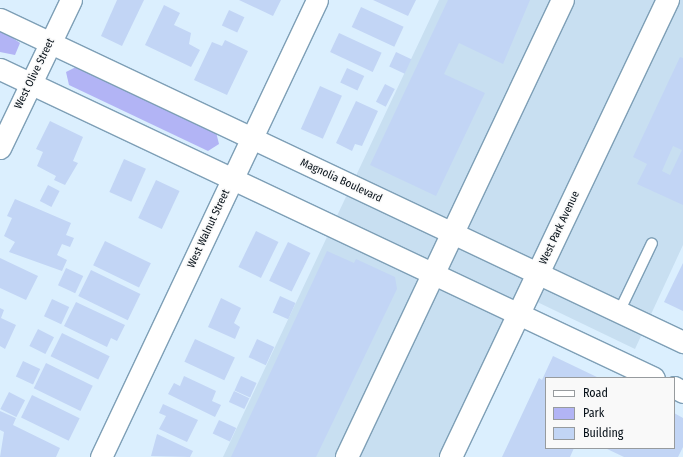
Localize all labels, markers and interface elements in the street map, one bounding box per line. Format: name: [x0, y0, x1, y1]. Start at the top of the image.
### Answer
street label: West Olive Street: [12, 37, 58, 111]
street label: Magnolia Boulevard: [298, 156, 384, 206]
street label: West Walnut Street: [185, 188, 233, 270]
street label: West Park Avenue: [537, 189, 583, 267]
legend: [545, 377, 675, 449]
text: Road: [583, 386, 608, 400]
text: Park: [583, 406, 604, 420]
text: Building: [583, 426, 623, 440]

